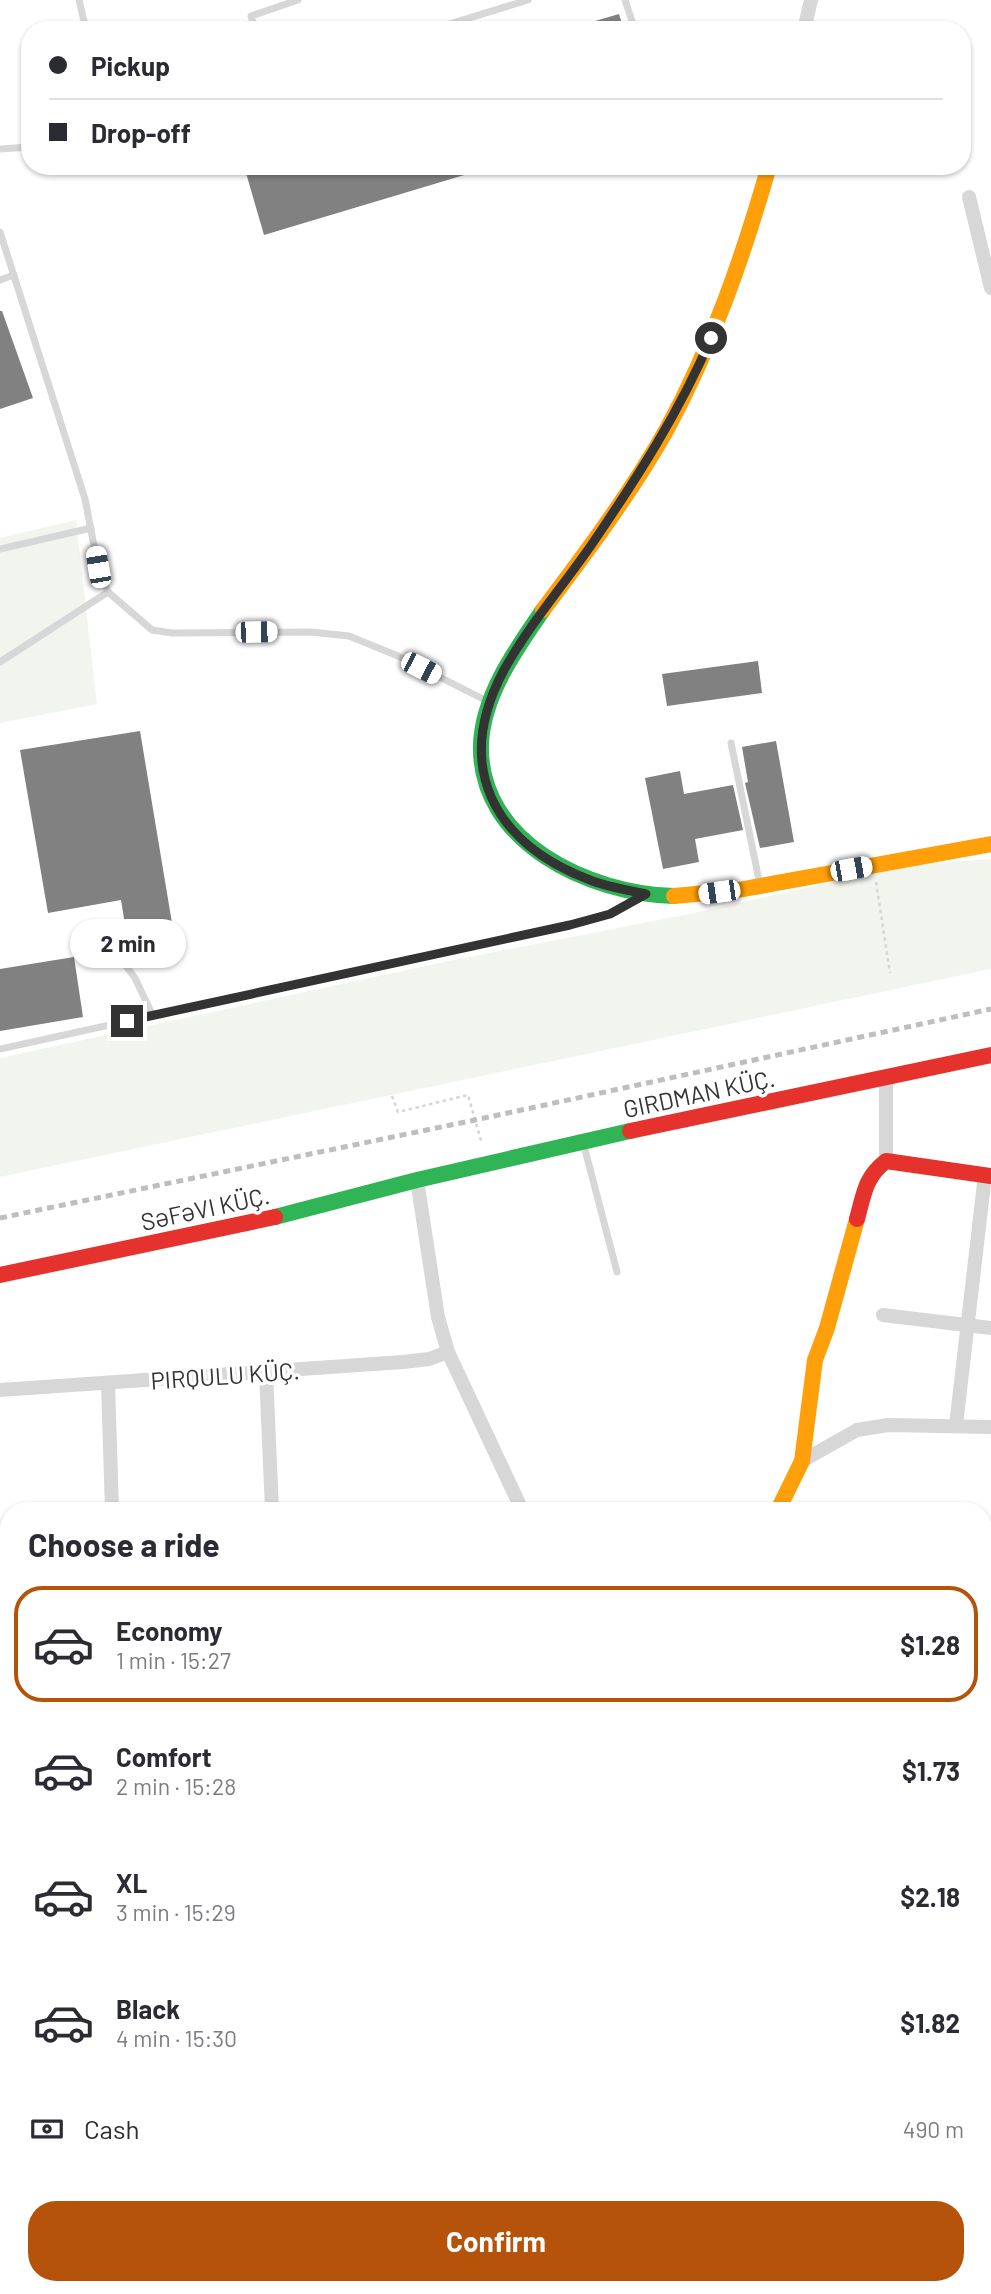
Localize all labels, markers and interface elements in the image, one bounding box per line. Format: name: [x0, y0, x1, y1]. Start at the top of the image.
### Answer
text: Pickup: [91, 50, 170, 81]
text: Drop-off: [91, 117, 191, 148]
route start: [695, 322, 727, 354]
car: [85, 544, 112, 590]
car: [235, 621, 278, 643]
car: [398, 649, 445, 687]
car: [829, 855, 874, 883]
car: [697, 879, 742, 905]
callout: 2 min: [69, 920, 185, 968]
text: 2 min: [100, 929, 156, 957]
route end: [111, 1005, 143, 1037]
street label: GIRDMAN KÜÇ.: [621, 1063, 777, 1123]
street label: SƏFƏVI KÜÇ.: [138, 1180, 272, 1236]
street label: PIRQULU KÜÇ.: [149, 1355, 301, 1395]
text: Choose a ride: [28, 1525, 220, 1563]
icon: car: [32, 1613, 95, 1676]
text: Economy: [116, 1615, 222, 1646]
text: $1.28: [900, 1629, 960, 1660]
text: 1 min · 15:27: [116, 1646, 231, 1674]
icon: car: [32, 1739, 95, 1802]
text: Comfort: [116, 1741, 212, 1772]
text: $1.73: [902, 1755, 960, 1786]
text: 2 min · 15:28: [116, 1772, 236, 1800]
icon: car: [32, 1865, 95, 1928]
text: XL: [116, 1867, 147, 1898]
text: $2.18: [900, 1881, 960, 1912]
text: 3 min · 15:29: [116, 1898, 236, 1926]
icon: car: [32, 1991, 95, 2054]
text: Black: [116, 1993, 180, 2024]
text: $1.82: [900, 2007, 960, 2038]
text: 4 min · 15:30: [116, 2024, 237, 2052]
icon: cash: [28, 2110, 66, 2148]
text: Cash: [84, 2113, 139, 2144]
text: 490 m: [903, 2115, 964, 2143]
button: Confirm: [28, 2201, 964, 2281]

